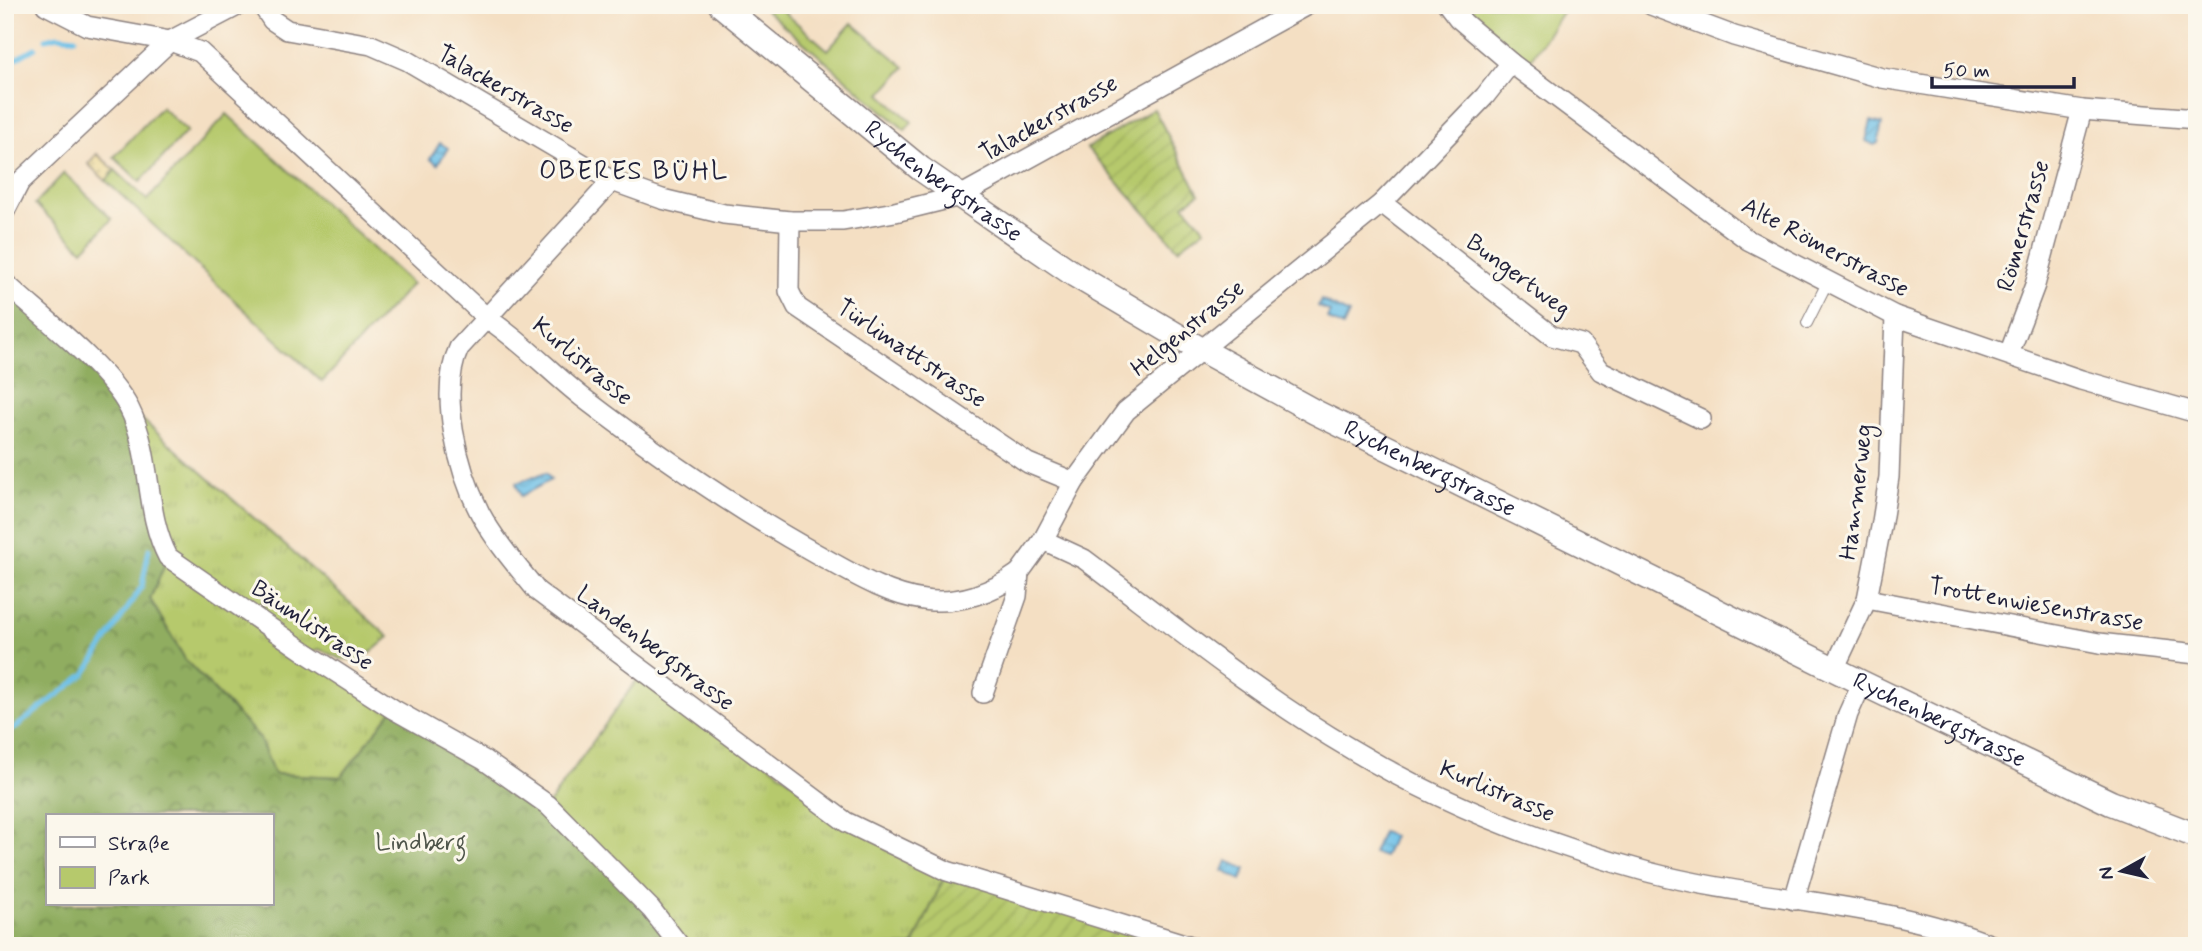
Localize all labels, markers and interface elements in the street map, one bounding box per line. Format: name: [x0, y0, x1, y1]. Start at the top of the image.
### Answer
street label: Talackerstrasse: [431, 38, 579, 142]
scale bar: [1932, 46, 2074, 90]
text: 50 m: [1943, 57, 1990, 85]
street label: Talackerstrasse: [974, 68, 1124, 170]
street label: Rychenbergstrasse: [858, 113, 1028, 250]
district label: OBERES BÜHL: [539, 155, 729, 189]
street label: Römerstrasse: [1990, 157, 2058, 295]
street label: Alte Römerstrasse: [1736, 191, 1914, 305]
street label: Bungertweg: [1458, 228, 1577, 326]
street label: Helgenstrasse: [1125, 273, 1253, 386]
street label: Türlimattstrasse: [830, 292, 992, 416]
street label: Kurlistrasse: [525, 311, 639, 413]
street label: Rychenbergstrasse: [1338, 413, 1521, 525]
street label: Hammerweg: [1833, 422, 1883, 562]
street label: Trottenwiesenstrasse: [1926, 571, 2146, 639]
street label: Bäumlistrasse: [245, 574, 379, 678]
street label: Landenbergstrasse: [568, 579, 740, 721]
street label: Rychenbergstrasse: [1847, 665, 2031, 775]
street label: Kurlistrasse: [1435, 754, 1559, 830]
legend: [46, 814, 273, 906]
park label: Lindberg: [376, 828, 466, 862]
text: Straße: [108, 830, 170, 858]
north arrow: [2086, 836, 2156, 906]
text: Park: [108, 864, 150, 892]
text: N: [2093, 865, 2120, 881]

